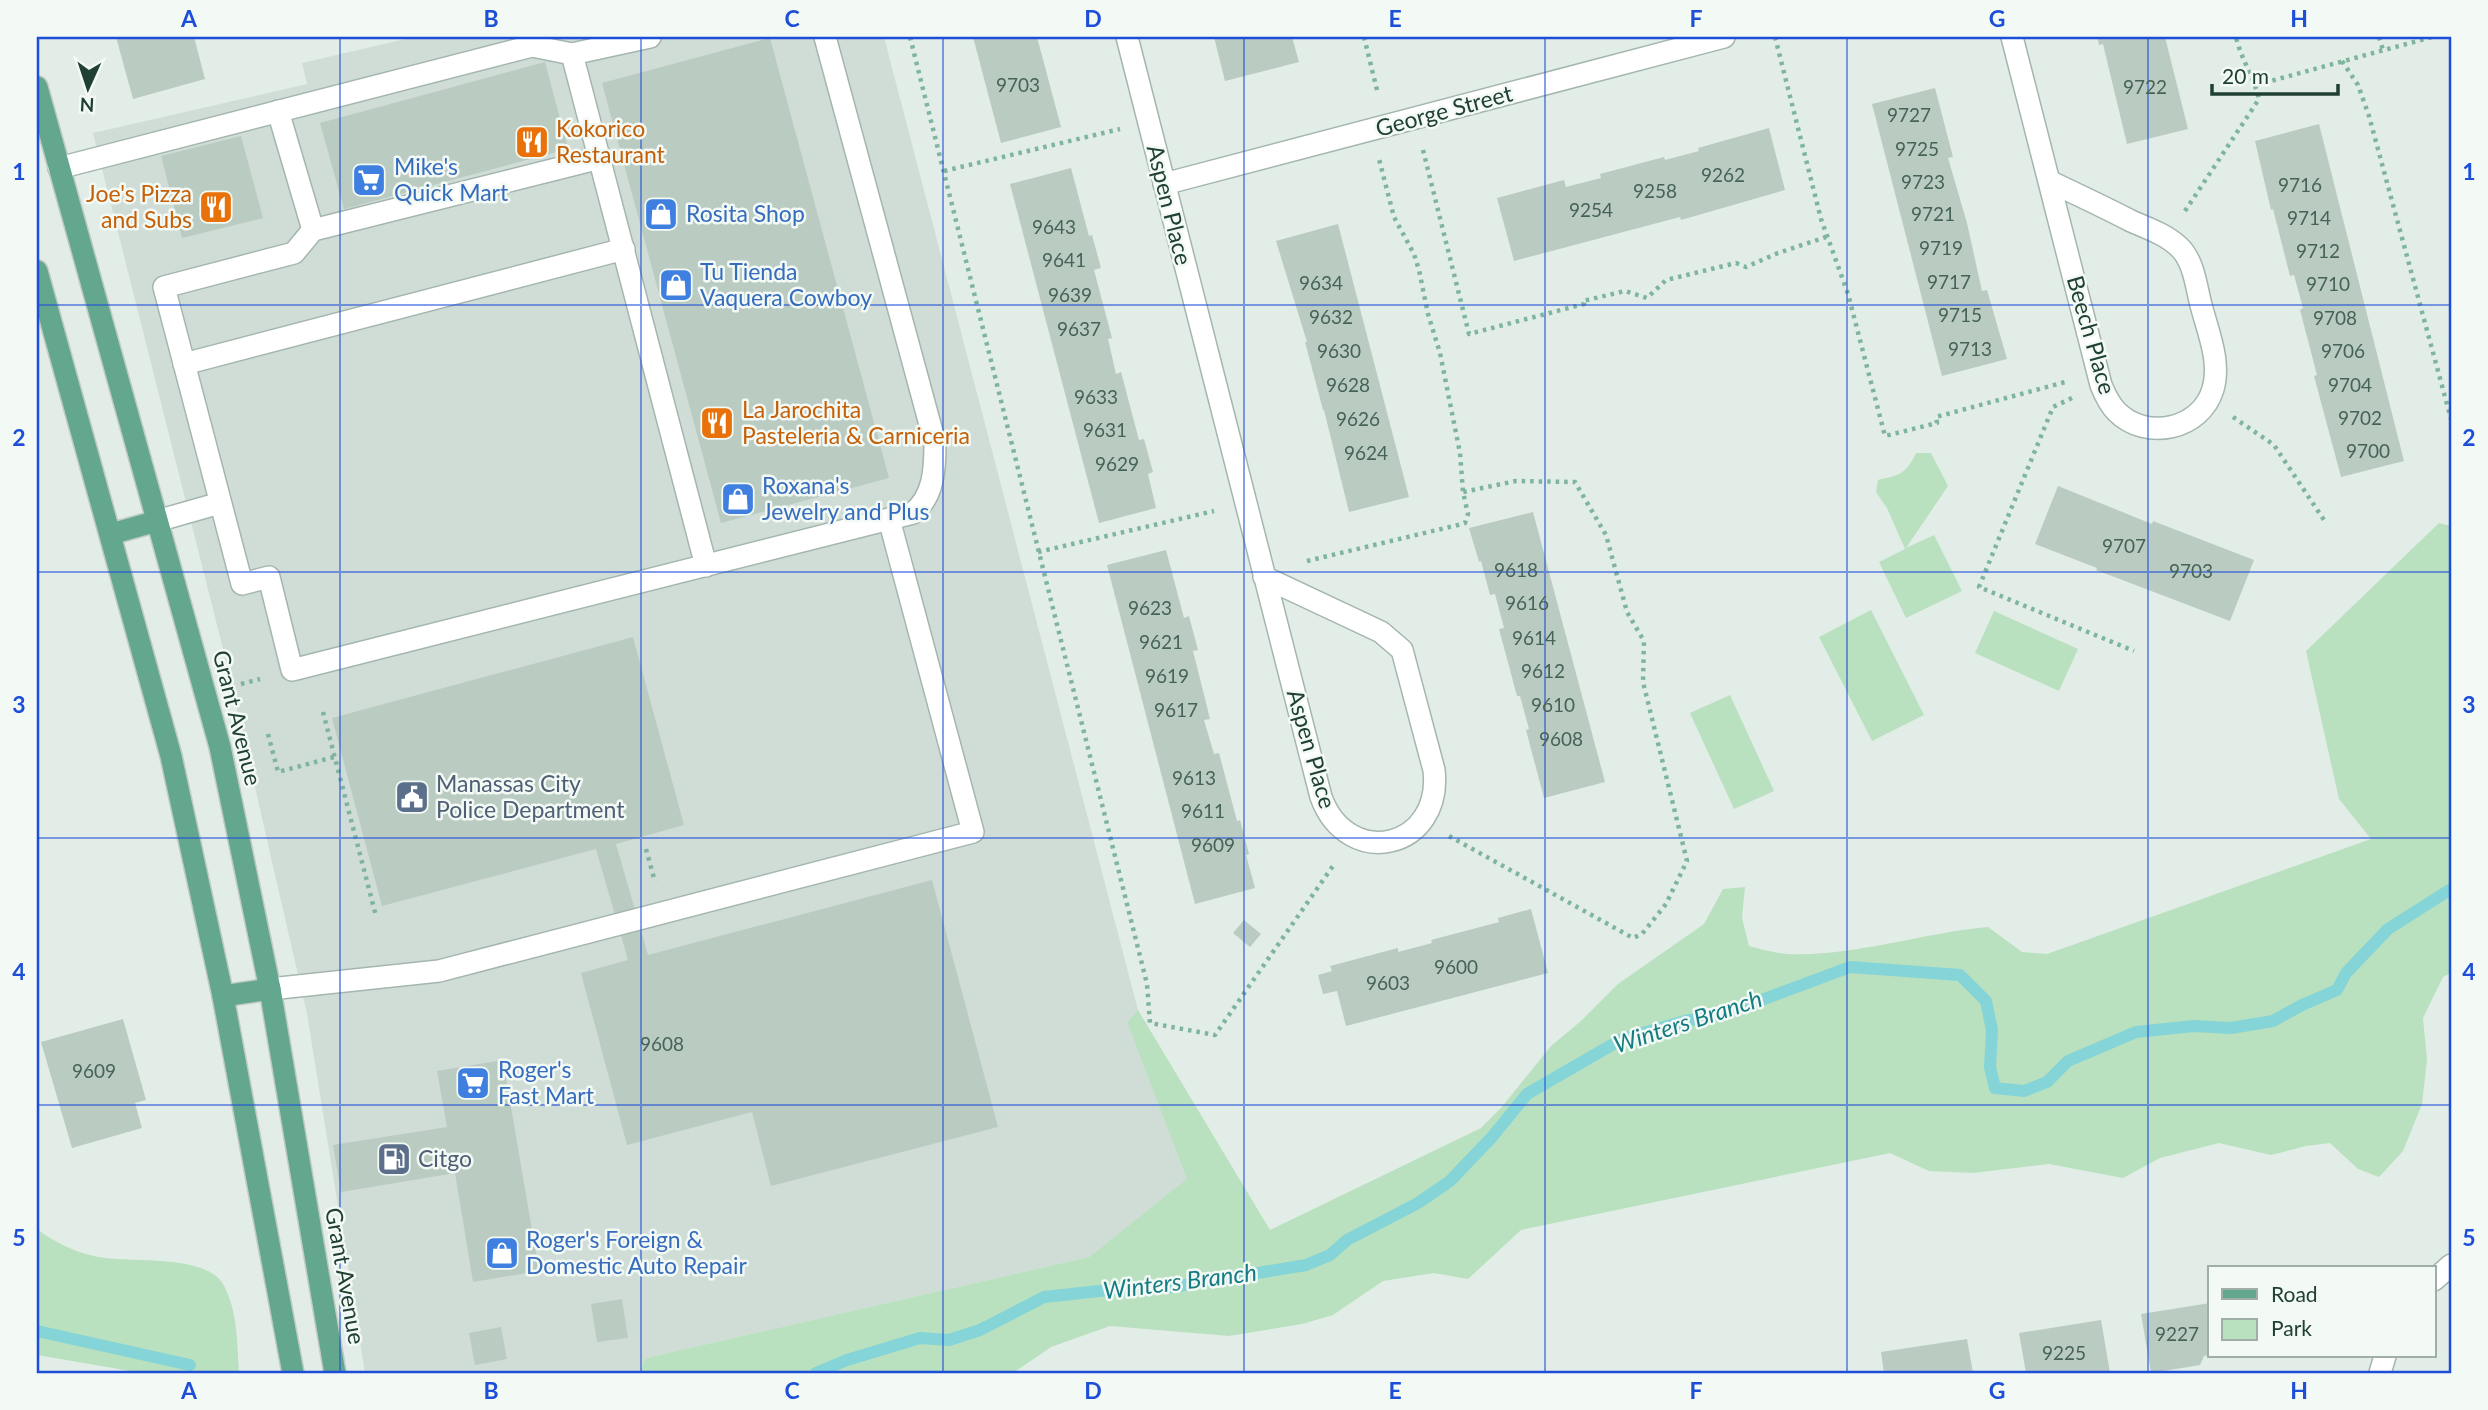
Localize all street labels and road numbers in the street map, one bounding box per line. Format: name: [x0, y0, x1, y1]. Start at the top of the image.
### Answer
street label: George Street: [1372, 78, 1516, 142]
street label: Aspen Place: [1142, 142, 1198, 268]
street label: Beech Place: [2062, 272, 2122, 397]
street label: Grant Avenue: [208, 647, 268, 788]
street label: Aspen Place: [1282, 686, 1342, 812]
street label: Grant Avenue: [320, 1205, 372, 1346]

